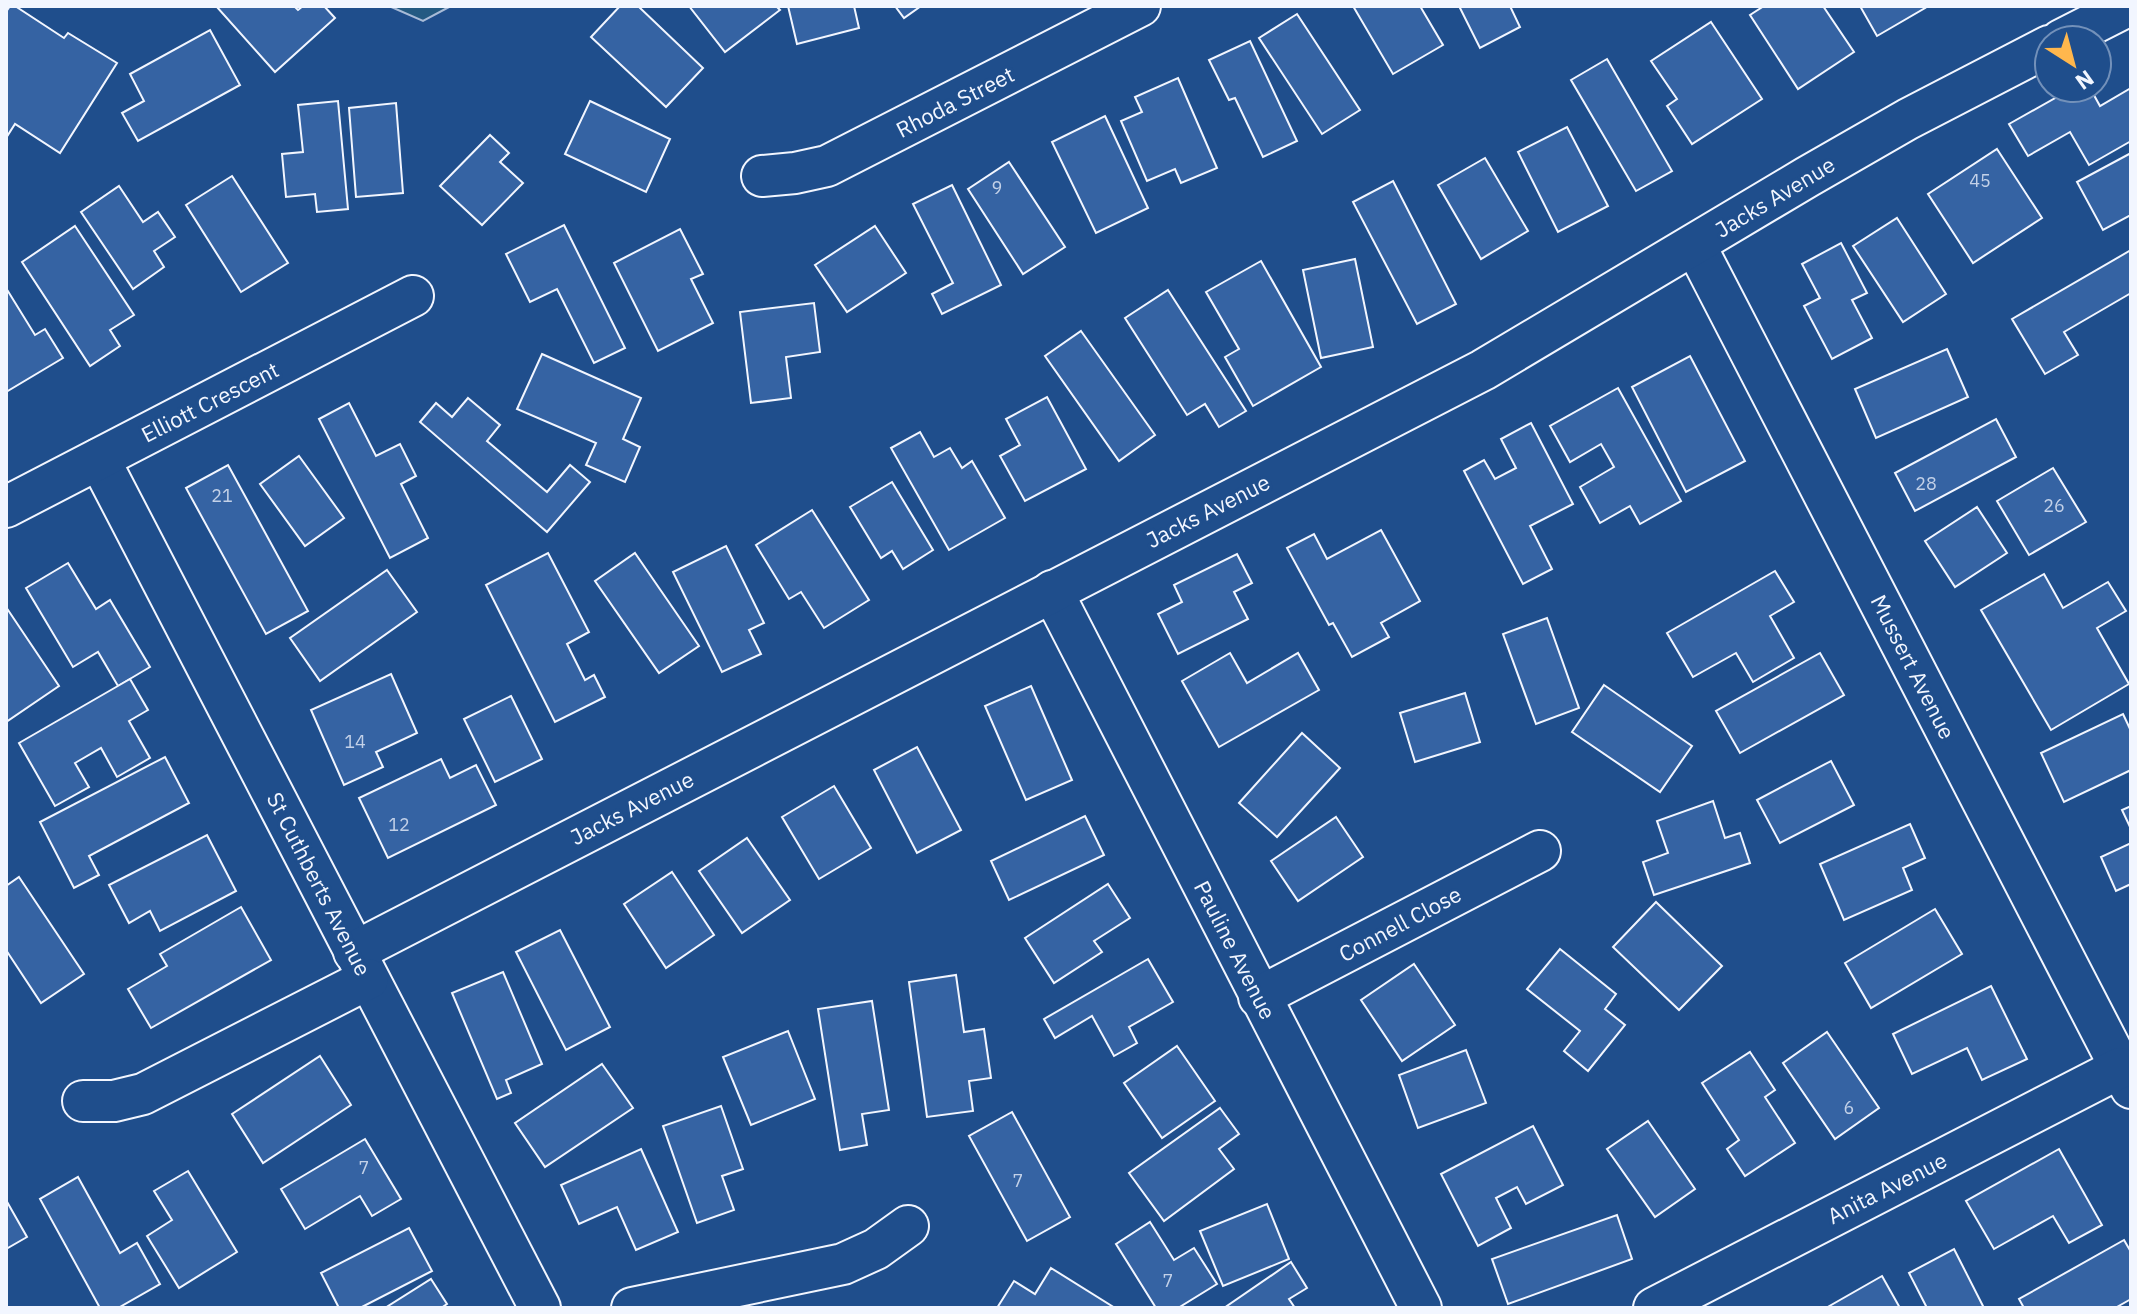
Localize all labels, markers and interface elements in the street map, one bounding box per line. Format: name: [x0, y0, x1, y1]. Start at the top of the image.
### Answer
north arrow: [2033, 24, 2113, 104]
street label: Rhoda Street: [891, 59, 1019, 144]
text: N: [2070, 64, 2100, 97]
street label: Jacks Avenue: [1710, 149, 1840, 244]
house number: 45: [1969, 169, 1991, 192]
house number: 9: [992, 176, 1002, 199]
street label: Elliott Crescent: [136, 354, 283, 449]
street label: Jacks Avenue: [1141, 467, 1274, 554]
house number: 28: [1915, 472, 1937, 495]
house number: 21: [211, 484, 233, 507]
house number: 26: [2043, 494, 2065, 517]
street label: Mussert Avenue: [1865, 590, 1962, 744]
house number: 14: [344, 730, 366, 753]
street label: Jacks Avenue: [565, 764, 698, 851]
street label: St Cuthberts Avenue: [261, 787, 378, 980]
house number: 12: [388, 813, 410, 836]
street label: Pauline Avenue: [1188, 875, 1283, 1024]
street label: Connell Close: [1333, 879, 1466, 968]
house number: 6: [1844, 1096, 1854, 1119]
street label: Anita Avenue: [1822, 1145, 1951, 1230]
house number: 7: [359, 1156, 369, 1179]
house number: 7: [1013, 1169, 1023, 1192]
house number: 7: [1163, 1269, 1173, 1292]

